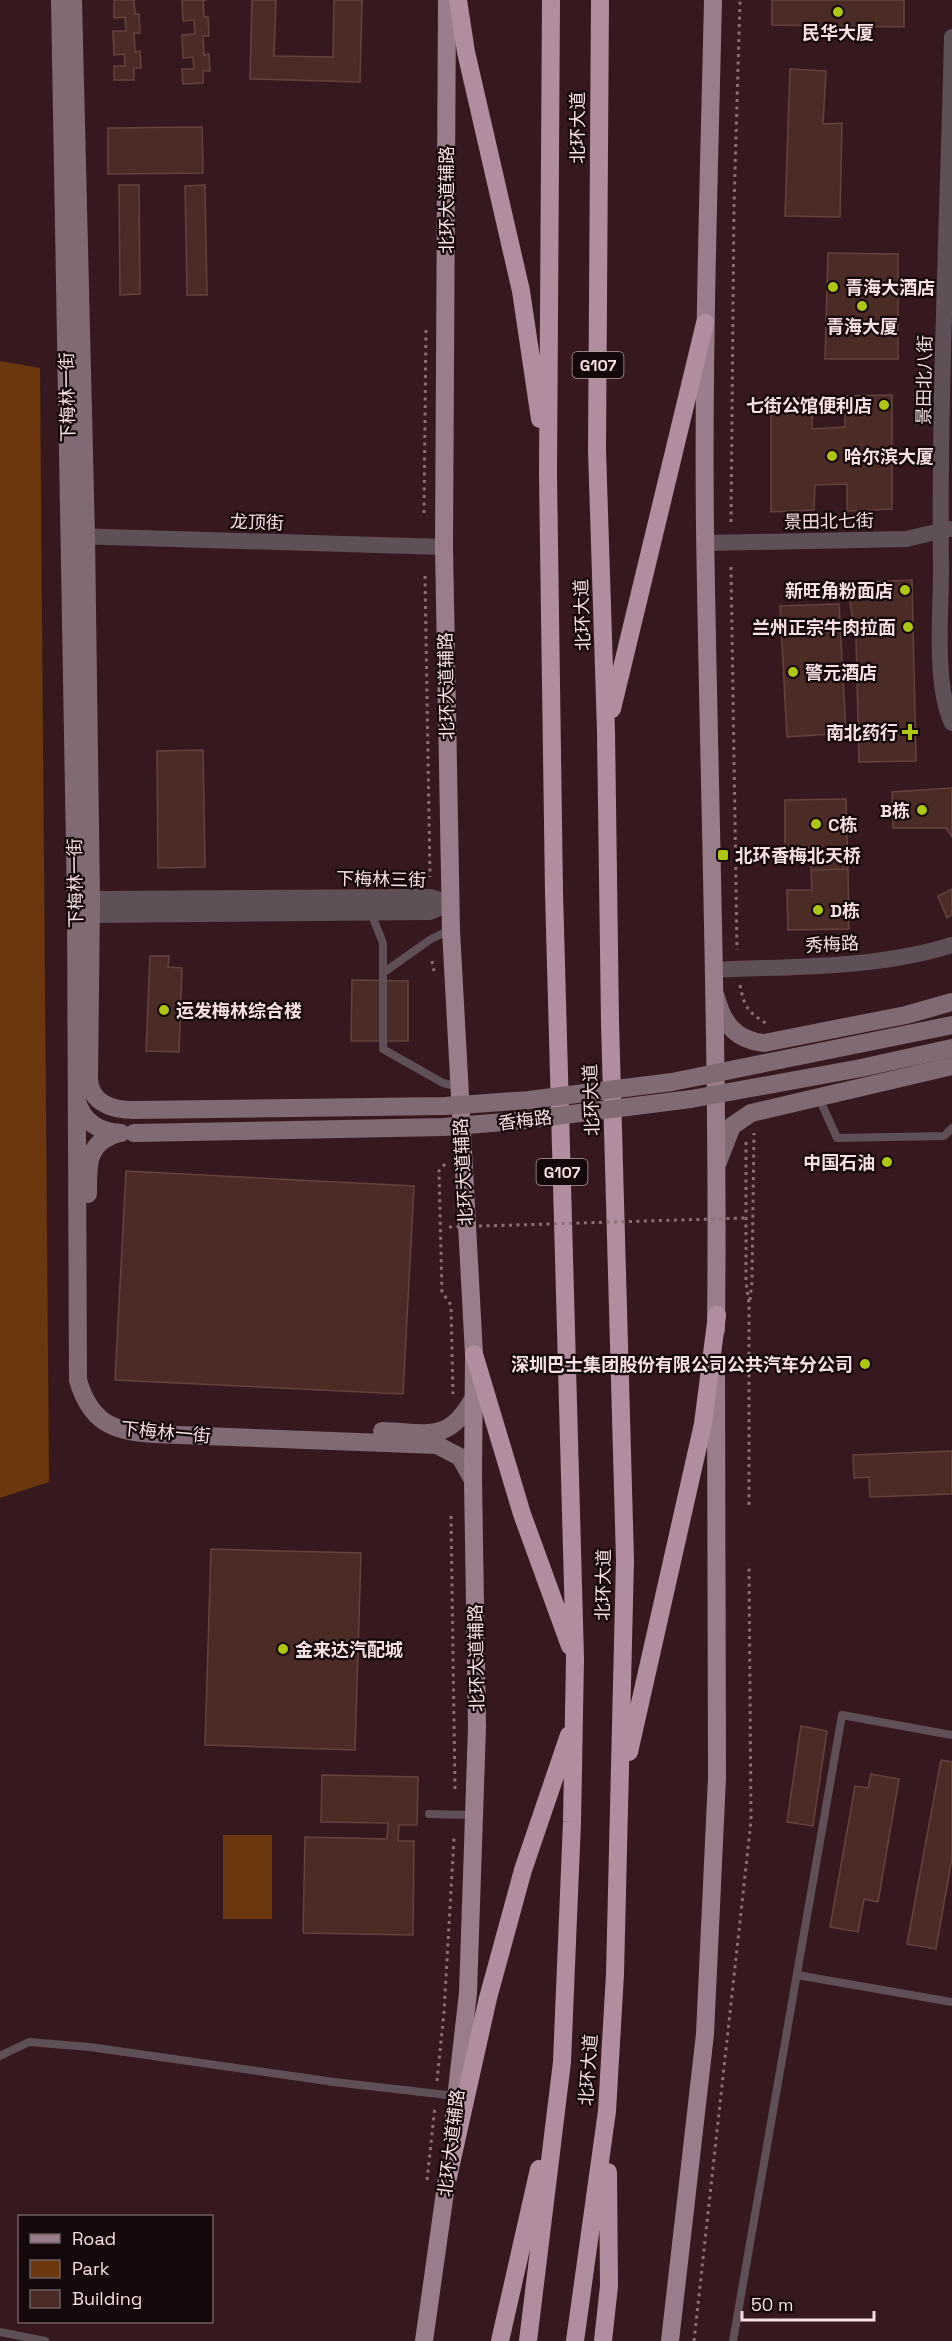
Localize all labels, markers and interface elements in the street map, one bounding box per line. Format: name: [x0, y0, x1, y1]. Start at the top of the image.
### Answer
marker: 民华大厦: [831, 5, 845, 19]
place label: 民华大厦: [802, 21, 874, 44]
street label: 北环大道: [566, 92, 589, 164]
street label: 北环大道辅路: [435, 146, 458, 254]
place label: 青海大酒店: [845, 276, 935, 299]
marker: 青海大酒店: [826, 280, 840, 294]
marker: 青海大厦: [855, 299, 869, 313]
place label: 青海大厦: [826, 315, 898, 338]
street label: 景田北八街: [912, 335, 936, 425]
street label: 下梅林一街: [55, 352, 79, 442]
road number: G107: [572, 352, 624, 378]
place label: 七街公馆便利店: [746, 394, 872, 417]
marker: 七街公馆便利店: [877, 398, 891, 412]
place label: 哈尔滨大厦: [844, 445, 934, 468]
marker: 哈尔滨大厦: [825, 449, 839, 463]
street label: 景田北七街: [784, 509, 874, 533]
street label: 龙顶街: [230, 510, 284, 534]
street label: 北环大道: [569, 579, 595, 651]
place label: 新旺角粉面店: [785, 579, 893, 602]
marker: 新旺角粉面店: [898, 583, 912, 597]
place label: 兰州正宗牛肉拉面: [752, 616, 896, 639]
marker: 兰州正宗牛肉拉面: [901, 620, 915, 634]
street label: 北环大道辅路: [434, 632, 458, 740]
place label: 警元酒店: [805, 661, 877, 684]
marker: 警元酒店: [786, 665, 800, 679]
place label: 南北药行: [826, 721, 898, 744]
marker: 南北药行: [903, 725, 917, 739]
place label: B栋: [880, 799, 910, 822]
marker: B栋: [915, 803, 929, 817]
place label: C栋: [828, 813, 858, 836]
marker: C栋: [809, 817, 823, 831]
street label: 下梅林一街: [63, 838, 87, 928]
place label: 北环香梅北天桥: [735, 844, 861, 867]
marker: 北环香梅北天桥: [716, 848, 730, 862]
street label: 下梅林三街: [336, 867, 426, 891]
place label: D栋: [830, 899, 860, 922]
marker: D栋: [811, 903, 825, 917]
street label: 秀梅路: [804, 931, 860, 957]
place label: 运发梅林综合楼: [176, 999, 302, 1022]
marker: 运发梅林综合楼: [157, 1003, 171, 1017]
street label: 北环大道: [578, 1064, 604, 1136]
street label: 香梅路: [497, 1105, 553, 1135]
street label: 北环大道辅路: [449, 1117, 477, 1227]
place label: 中国石油: [803, 1151, 875, 1174]
marker: 中国石油: [880, 1155, 894, 1169]
road number: G107: [536, 1159, 588, 1185]
place label: 深圳巴士集团股份有限公司公共汽车分公司: [511, 1353, 853, 1376]
marker: 深圳巴士集团股份有限公司公共汽车分公司: [858, 1357, 872, 1371]
street label: 下梅林一街: [120, 1417, 212, 1447]
street label: 北环大道: [591, 1549, 615, 1621]
street label: 北环大道辅路: [464, 1604, 488, 1712]
place label: 金来达汽配城: [295, 1638, 403, 1661]
marker: 金来达汽配城: [276, 1642, 290, 1656]
street label: 北环大道: [574, 2033, 602, 2107]
street label: 北环大道辅路: [433, 2088, 469, 2198]
legend: [18, 2215, 213, 2323]
text: Road: [72, 2227, 116, 2250]
text: Park: [72, 2257, 110, 2280]
scale bar: [742, 2284, 874, 2322]
text: Building: [72, 2287, 142, 2310]
text: 50 m: [751, 2293, 793, 2316]

